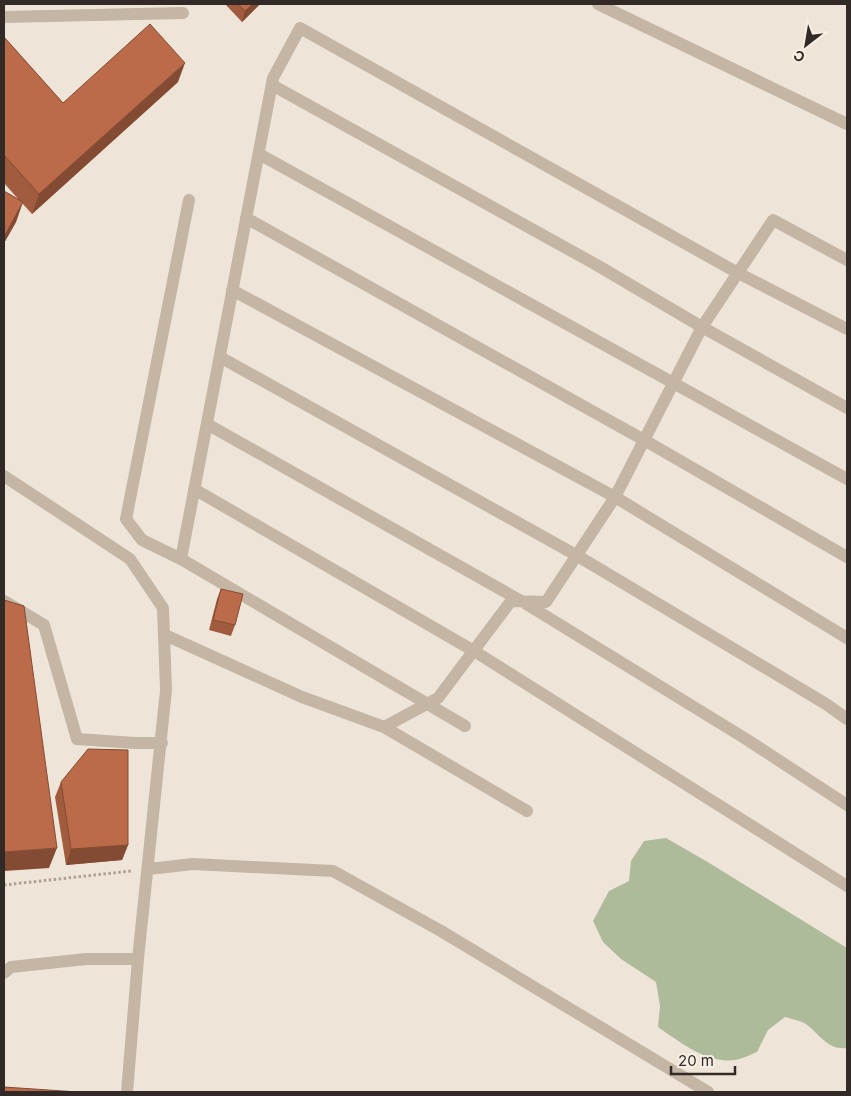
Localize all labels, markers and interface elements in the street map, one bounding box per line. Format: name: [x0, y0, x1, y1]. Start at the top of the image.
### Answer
north arrow: [781, 20, 831, 70]
text: С: [790, 47, 808, 67]
scale bar: [671, 1044, 735, 1076]
text: 20 m: [678, 1051, 714, 1070]

